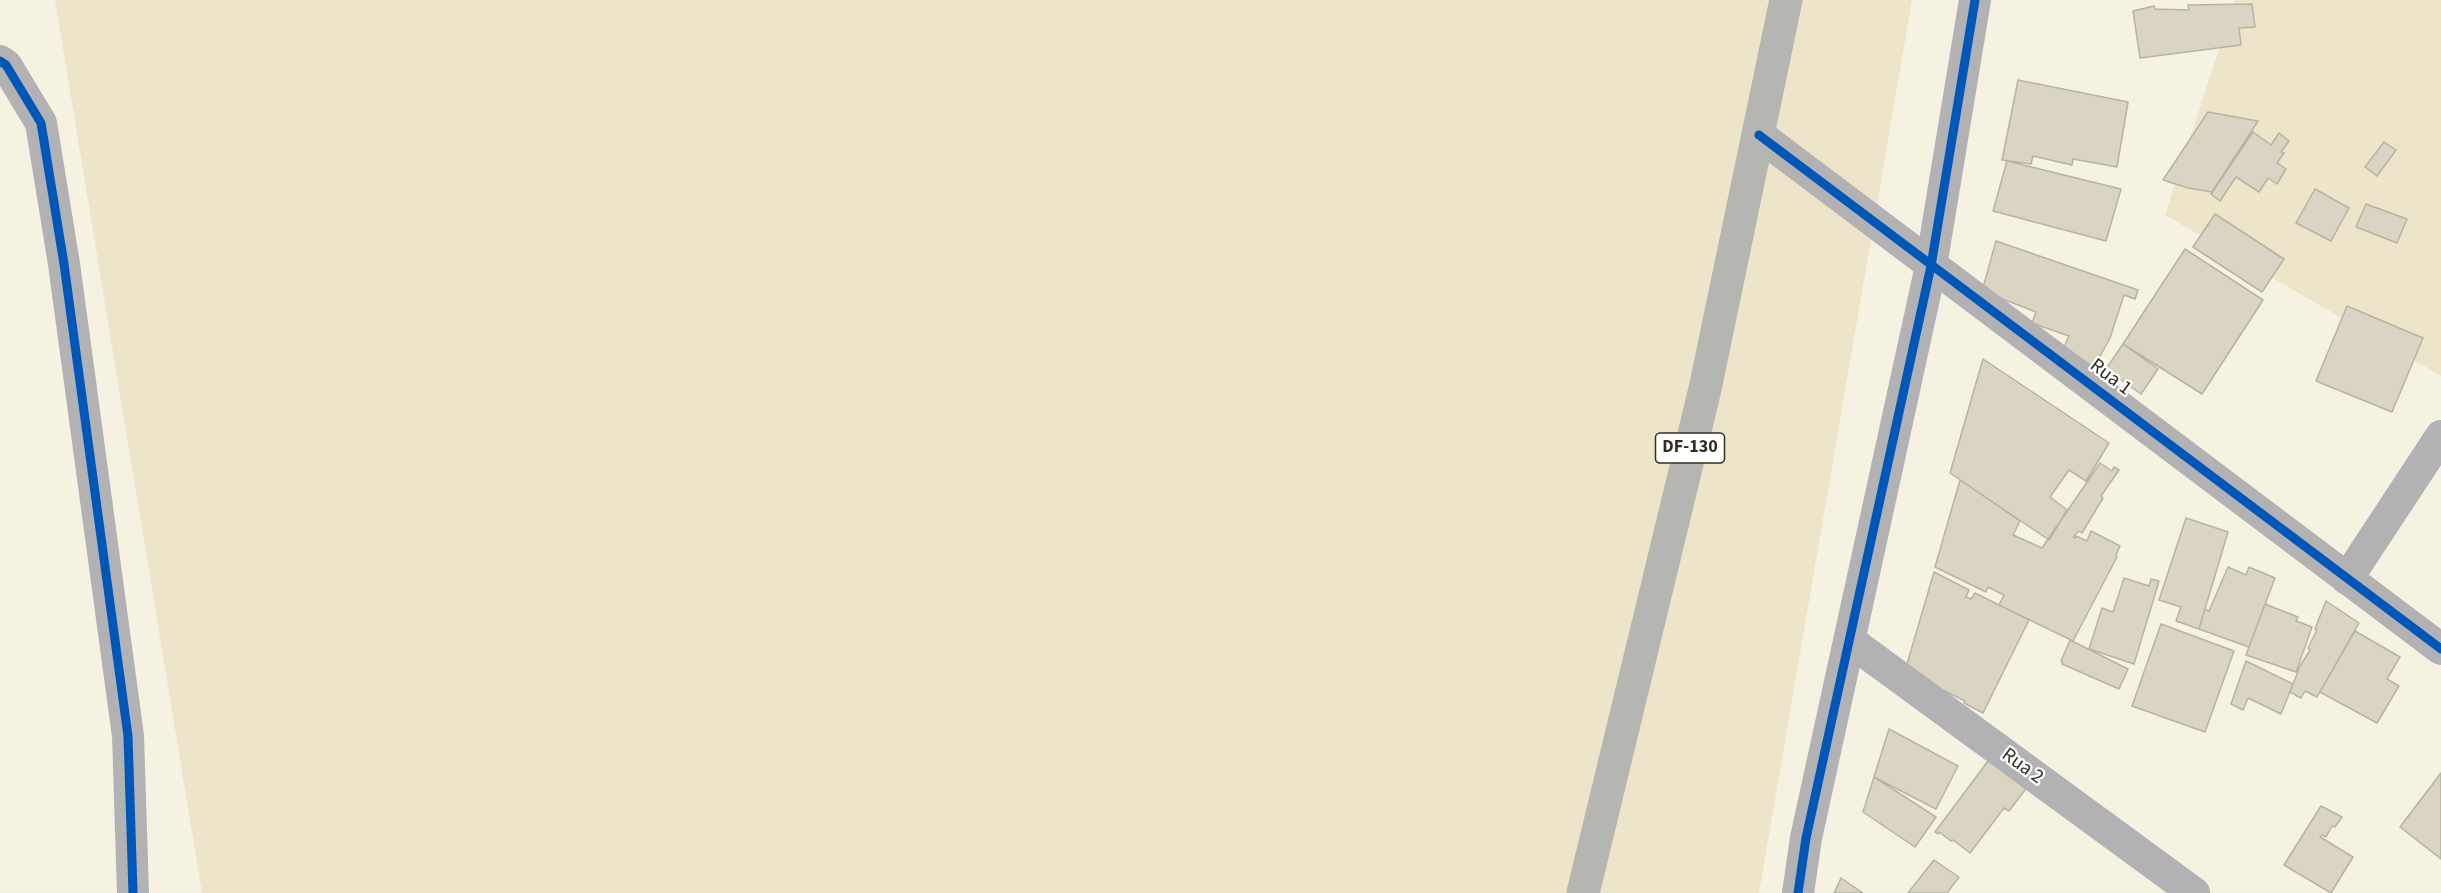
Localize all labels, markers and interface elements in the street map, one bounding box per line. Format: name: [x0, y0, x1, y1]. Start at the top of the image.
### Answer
street label: Rua 1: [2084, 354, 2136, 402]
road number: DF-130: [1656, 433, 1724, 463]
street label: Rua 2: [1996, 744, 2048, 790]

